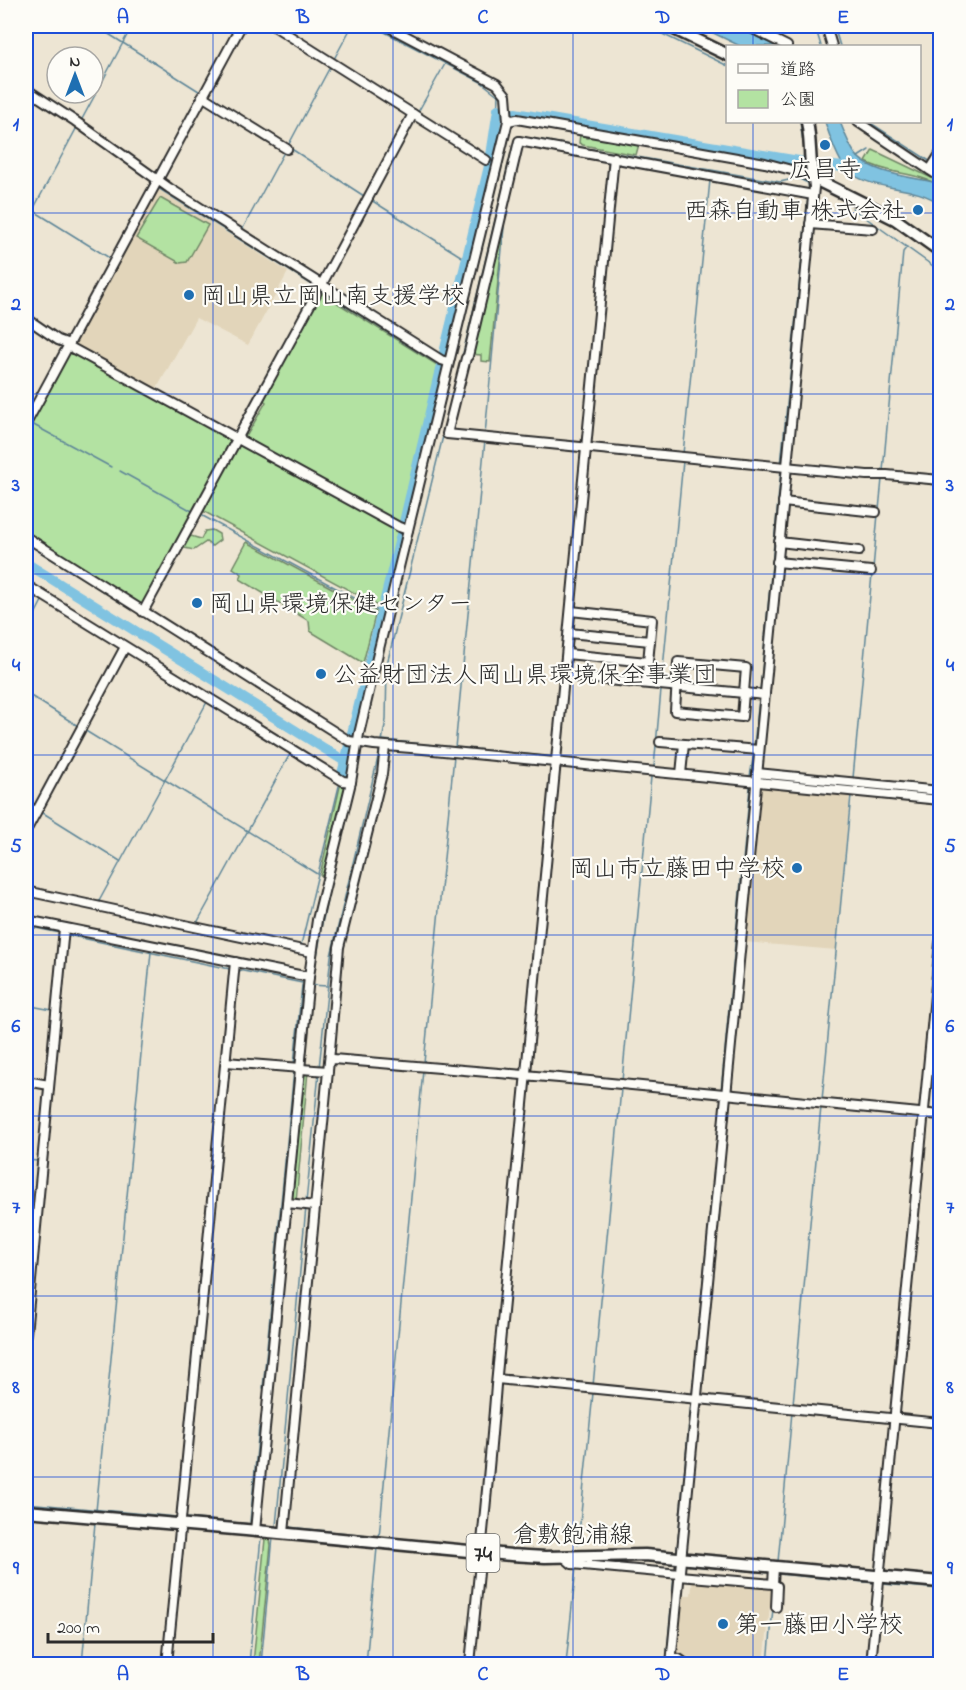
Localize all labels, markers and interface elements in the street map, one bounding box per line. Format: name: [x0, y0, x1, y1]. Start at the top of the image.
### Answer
text: A: [117, 4, 129, 33]
text: B: [295, 4, 310, 33]
text: C: [478, 4, 489, 33]
text: D: [655, 4, 670, 33]
text: E: [837, 4, 849, 33]
north arrow: [45, 45, 105, 105]
legend: [726, 45, 921, 123]
text: N: [70, 50, 81, 74]
text: 道路: [780, 58, 816, 84]
text: 公園: [780, 88, 816, 114]
text: 1: [13, 111, 20, 140]
text: 1: [947, 111, 954, 140]
marker: 広昌寺: [818, 138, 832, 152]
place label: 広昌寺: [789, 154, 861, 189]
place label: 西森自動車 株式会社: [684, 195, 906, 230]
marker: 西森自動車 株式会社: [911, 203, 925, 217]
place label: 岡山県立岡山南支援学校: [201, 280, 465, 315]
marker: 岡山県立岡山南支援学校: [182, 288, 196, 302]
text: 2: [10, 291, 21, 320]
text: 2: [944, 291, 955, 320]
text: 3: [11, 472, 20, 501]
text: 3: [945, 472, 954, 501]
place label: 岡山県環境保健センター: [209, 588, 472, 623]
marker: 岡山県環境保健センター: [190, 596, 204, 610]
text: 4: [12, 652, 21, 681]
text: 4: [946, 652, 955, 681]
place label: 公益財団法人岡山県環境保全事業団: [333, 659, 717, 694]
marker: 公益財団法人岡山県環境保全事業団: [314, 667, 328, 681]
text: 5: [10, 833, 22, 862]
text: 5: [944, 833, 956, 862]
place label: 岡山市立藤田中学校: [569, 853, 785, 888]
marker: 岡山市立藤田中学校: [790, 861, 804, 875]
text: 6: [12, 1013, 21, 1042]
text: 6: [946, 1013, 955, 1042]
text: 7: [12, 1194, 21, 1223]
text: 7: [946, 1194, 955, 1223]
text: 8: [11, 1374, 20, 1403]
text: 8: [945, 1374, 954, 1403]
street label: 倉敷飽浦線: [513, 1519, 633, 1554]
road number: 74: [466, 1534, 500, 1572]
text: 9: [12, 1555, 20, 1584]
text: 9: [946, 1555, 954, 1584]
scale bar: [48, 1606, 213, 1644]
place label: 第一藤田小学校: [735, 1609, 903, 1644]
text: 200 m: [57, 1616, 100, 1642]
marker: 第一藤田小学校: [716, 1617, 730, 1631]
text: A: [117, 1661, 129, 1690]
text: B: [295, 1661, 310, 1690]
text: C: [478, 1661, 489, 1690]
text: D: [655, 1661, 670, 1690]
text: E: [837, 1661, 849, 1690]

